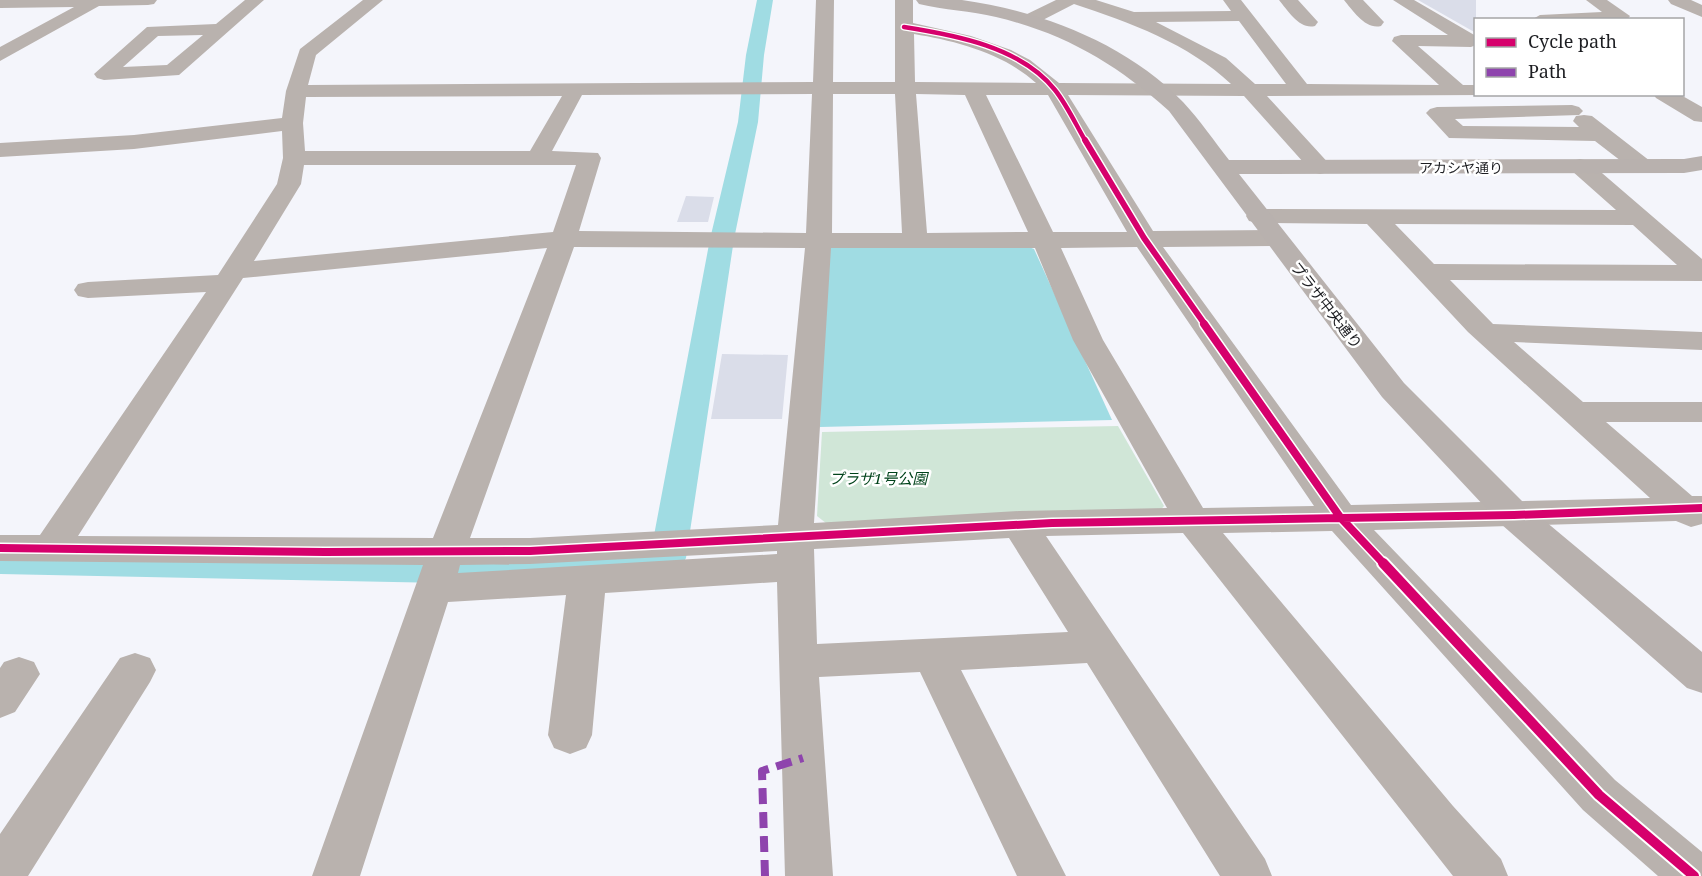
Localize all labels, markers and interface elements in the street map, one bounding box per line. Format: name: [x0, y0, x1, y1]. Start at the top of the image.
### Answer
legend: [1474, 18, 1684, 96]
text: Cycle path: [1528, 29, 1617, 53]
text: Path: [1528, 59, 1567, 83]
street label: アカシヤ通り: [1419, 158, 1503, 177]
street label: プラザ中央通り: [1287, 257, 1367, 353]
park label: プラザ1号公園: [829, 468, 929, 488]

